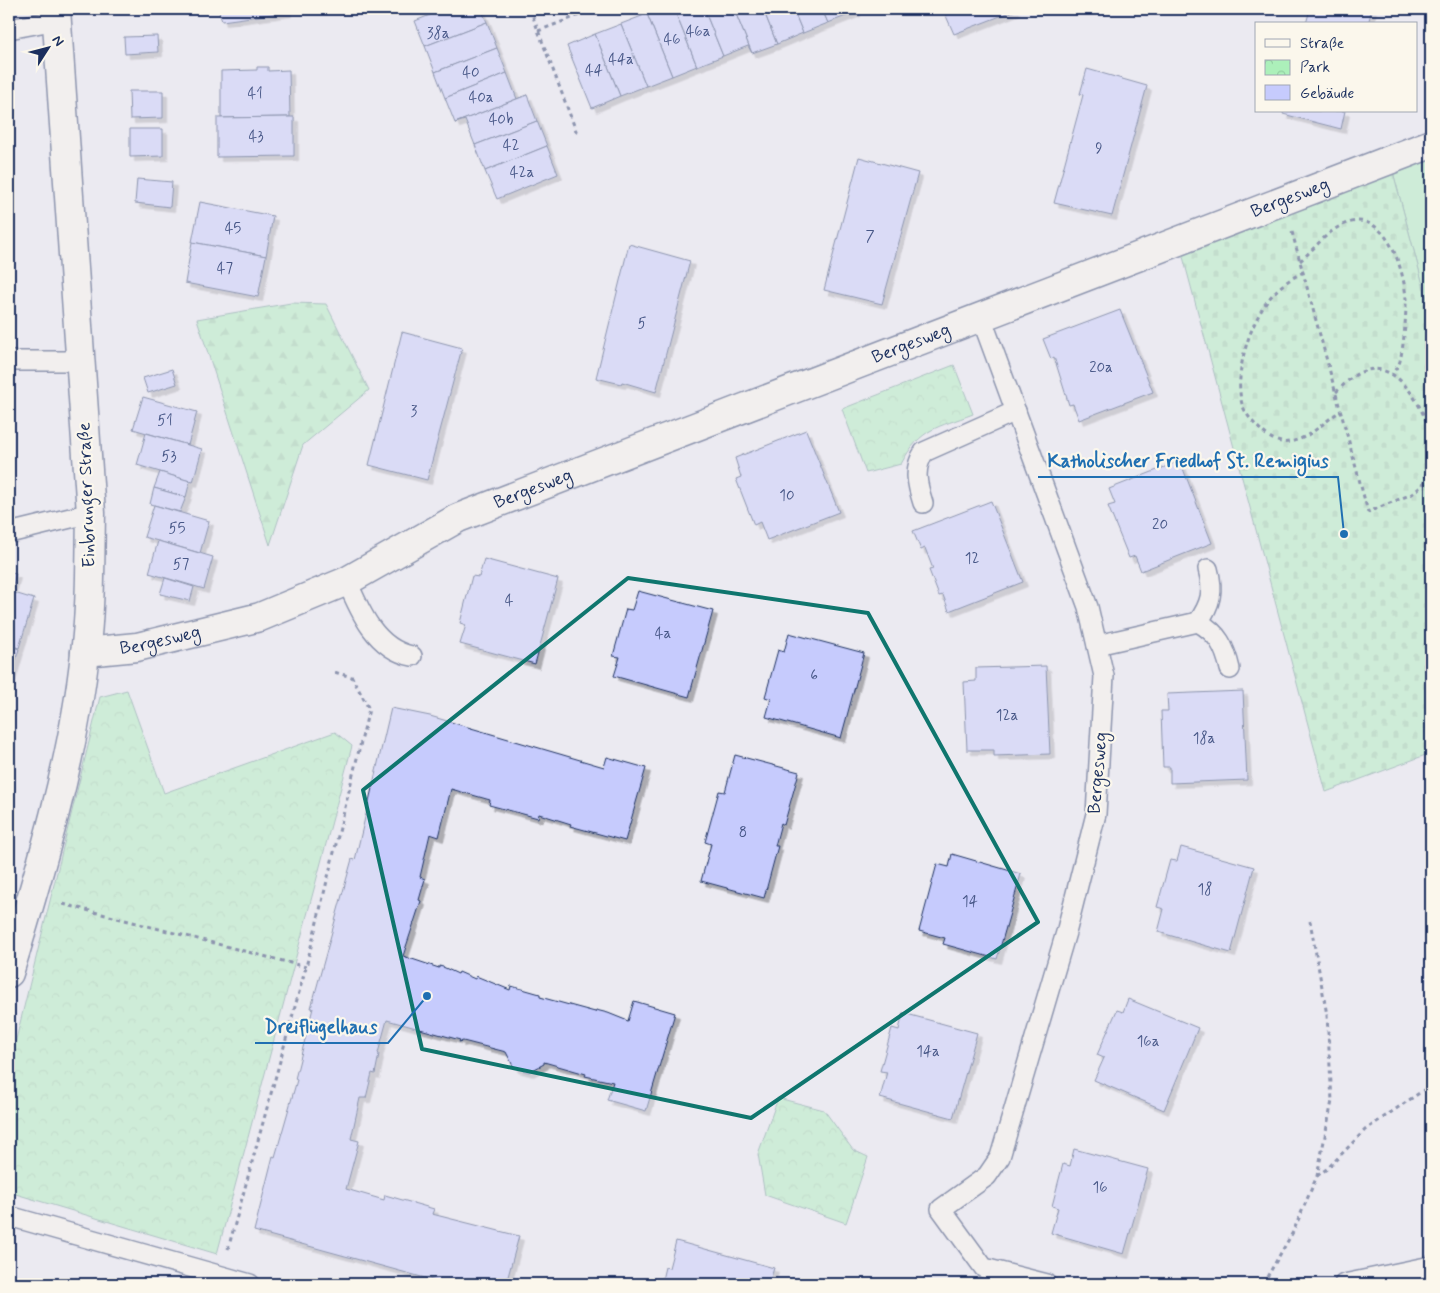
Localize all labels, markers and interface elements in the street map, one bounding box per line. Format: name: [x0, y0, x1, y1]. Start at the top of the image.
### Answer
north arrow: [22, 22, 72, 72]
house number: 46a: [686, 22, 711, 42]
legend: [1255, 22, 1418, 112]
house number: 38a: [427, 24, 450, 44]
house number: 46: [663, 30, 681, 50]
text: N: [48, 32, 68, 50]
text: Straße: [1300, 34, 1344, 54]
house number: 44a: [608, 50, 634, 70]
text: Park: [1300, 58, 1330, 78]
house number: 44: [585, 61, 603, 81]
house number: 40: [462, 63, 480, 83]
house number: 41: [247, 84, 263, 104]
text: Gebäude: [1300, 84, 1354, 104]
house number: 40a: [468, 88, 494, 108]
house number: 40b: [489, 110, 513, 130]
house number: 43: [248, 127, 264, 147]
house number: 42: [503, 136, 519, 156]
house number: 9: [1095, 139, 1103, 159]
house number: 42a: [510, 163, 534, 183]
street label: Bergesweg: [1247, 172, 1333, 224]
house number: 45: [225, 219, 241, 239]
house number: 7: [865, 227, 875, 247]
house number: 47: [217, 259, 234, 279]
house number: 5: [637, 314, 647, 334]
street label: Bergesweg: [868, 318, 954, 370]
house number: 20a: [1089, 358, 1113, 378]
house number: 3: [411, 402, 418, 422]
house number: 51: [157, 411, 173, 431]
street label: Einbrunger Straße: [72, 422, 104, 568]
callout: Katholischer Friedhof St. Remigius: [1038, 443, 1338, 477]
house number: 53: [161, 447, 177, 467]
text: Katholischer Friedhof St. Remigius: [1047, 449, 1329, 477]
street label: Bergesweg: [490, 463, 576, 515]
house number: 10: [779, 486, 795, 506]
house number: 20: [1152, 515, 1168, 535]
house number: 55: [169, 519, 186, 539]
house number: 12: [965, 549, 979, 569]
house number: 57: [173, 555, 190, 575]
house number: 4: [505, 591, 514, 611]
street label: Bergesweg: [119, 620, 203, 661]
house number: 4a: [655, 624, 672, 644]
house number: 6: [810, 666, 818, 686]
house number: 12a: [996, 706, 1018, 726]
house number: 18a: [1193, 729, 1216, 749]
street label: Bergesweg: [1082, 731, 1115, 815]
house number: 8: [739, 823, 747, 843]
house number: 18: [1198, 880, 1212, 900]
house number: 14: [962, 892, 978, 912]
callout: Dreiflügelhaus: [255, 1009, 388, 1043]
text: Dreiflügelhaus: [265, 1015, 378, 1041]
house number: 16a: [1137, 1032, 1160, 1052]
house number: 14a: [916, 1042, 940, 1062]
house number: 16: [1092, 1178, 1108, 1198]

